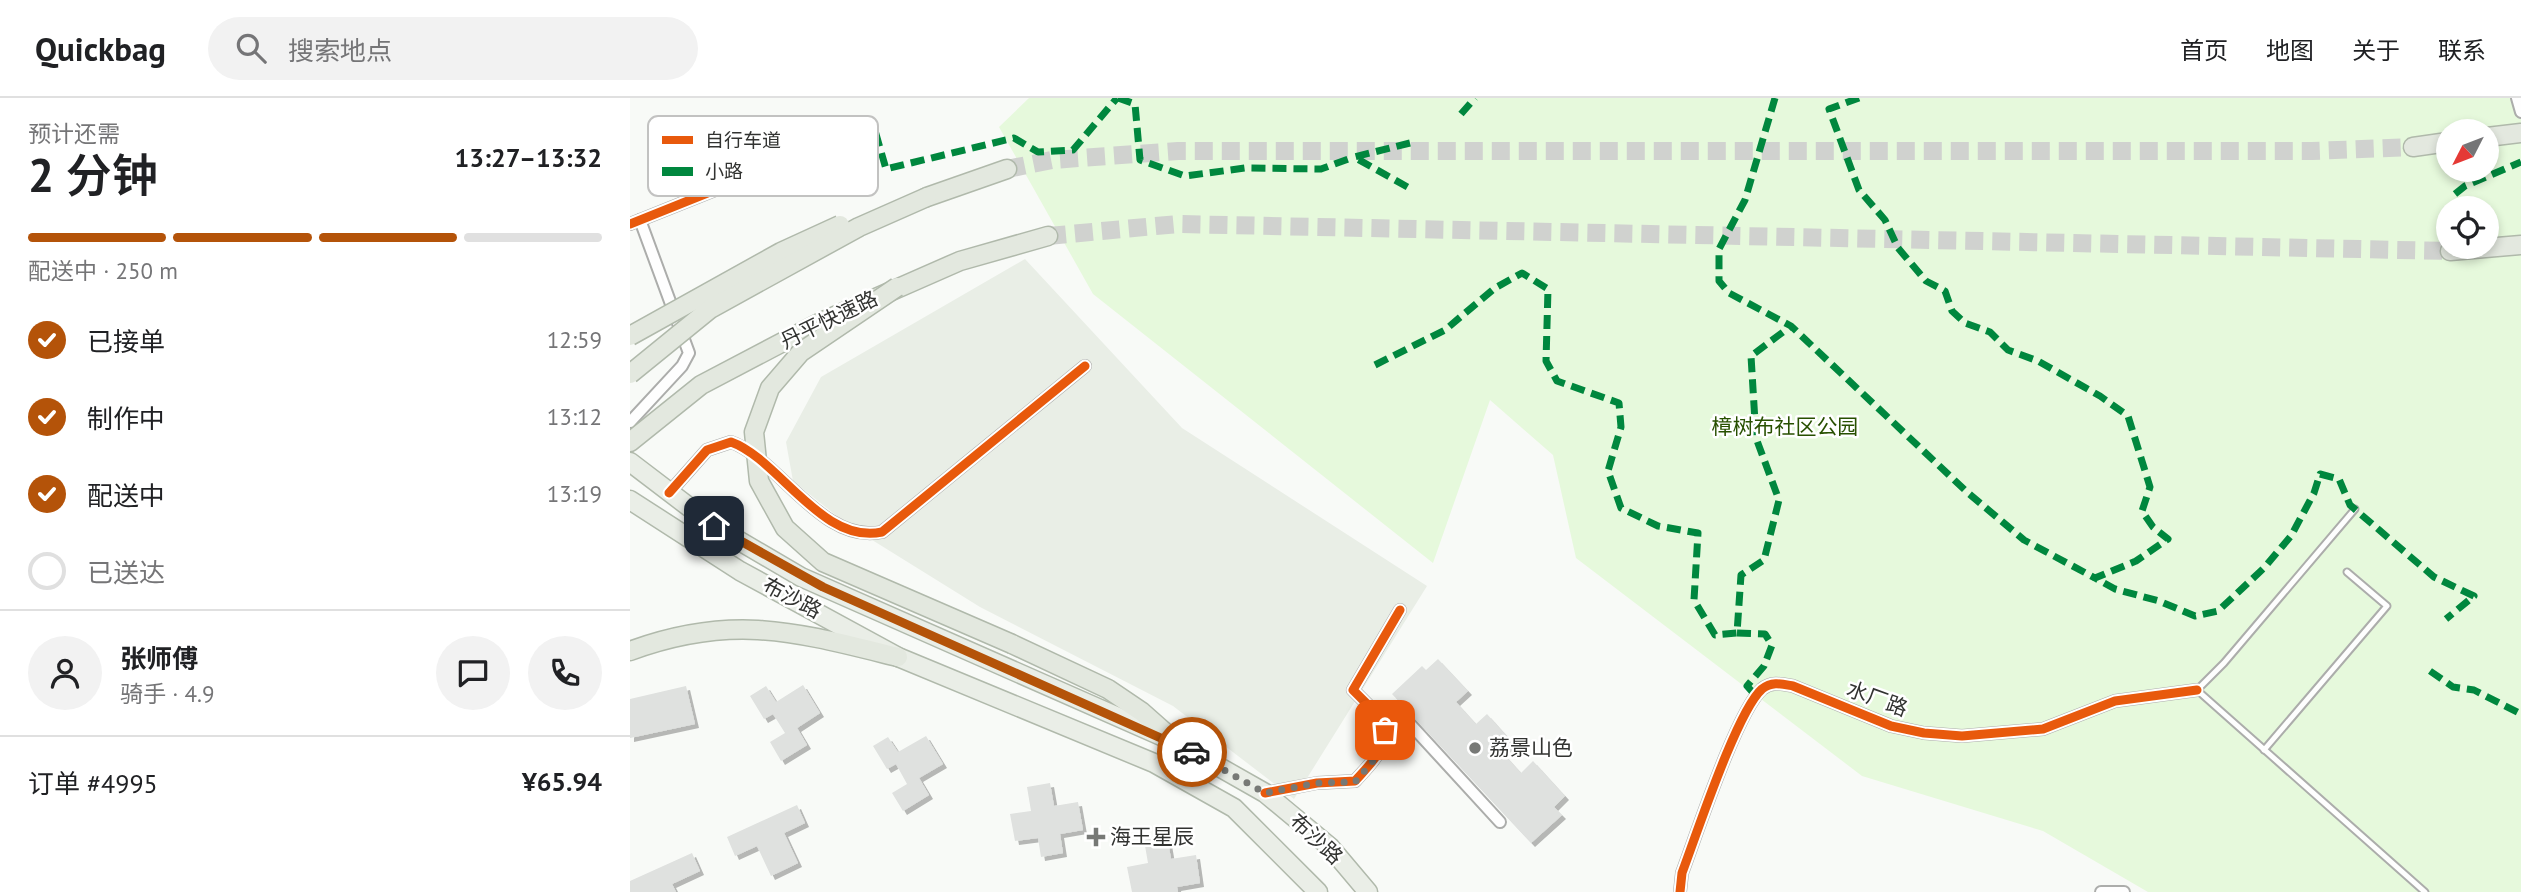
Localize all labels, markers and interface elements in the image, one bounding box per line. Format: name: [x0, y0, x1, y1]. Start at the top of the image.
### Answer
search box: [208, 17, 698, 80]
text: Quickbag: [35, 27, 166, 70]
icon: search: [232, 29, 270, 67]
text: 搜索地点: [288, 34, 392, 67]
text: 首页: [2180, 35, 2228, 66]
text: 地图: [2266, 35, 2314, 66]
text: 关于: [2352, 35, 2400, 66]
text: 联系: [2438, 35, 2486, 66]
legend: [648, 116, 878, 196]
text: 预计还需: [28, 119, 120, 148]
north arrow: [2436, 119, 2499, 182]
map controls: [2436, 119, 2499, 259]
text: 自行车道: [705, 128, 781, 152]
text: 13:27–13:32: [455, 141, 602, 174]
text: 2 分钟: [28, 145, 158, 205]
text: 小路: [705, 159, 743, 183]
button: locate: [2436, 196, 2499, 259]
text: 配送中 · 250 m: [28, 256, 178, 285]
street label: 丹平快速路: [776, 284, 882, 355]
icon: check: [28, 321, 66, 359]
text: 已接单: [87, 325, 165, 358]
text: 12:59: [547, 325, 602, 354]
icon: check: [28, 398, 66, 436]
text: 制作中: [87, 402, 165, 435]
text: 13:12: [547, 402, 602, 431]
park label: 樟树布社区公园: [1712, 413, 1859, 440]
icon: check: [28, 475, 66, 513]
text: 配送中: [87, 479, 165, 512]
text: 13:19: [547, 479, 602, 508]
pin: [684, 496, 744, 556]
icon: home: [695, 507, 733, 545]
text: 已送达: [87, 556, 165, 589]
street label: 布沙路: [758, 571, 826, 624]
button: person: [28, 636, 102, 710]
button: chat: [436, 636, 510, 710]
button: phone: [528, 636, 602, 710]
text: 张师傅: [120, 642, 198, 675]
street label: 水厂路: [1843, 675, 1911, 722]
text: 骑手 · 4.9: [120, 679, 214, 708]
pin: [1355, 700, 1415, 760]
icon: bag: [1366, 711, 1404, 749]
courier: [1157, 717, 1227, 787]
icon: car: [1173, 733, 1211, 771]
place label: 荔景山色: [1489, 734, 1573, 761]
marker: 荔景山色: [1467, 740, 1483, 756]
text: ¥65.94: [522, 765, 602, 798]
text: 订单 #4995: [28, 767, 158, 800]
street label: 布沙路: [1284, 807, 1349, 870]
place label: 海王星辰: [1110, 823, 1194, 850]
marker: 海王星辰: [1088, 829, 1104, 845]

